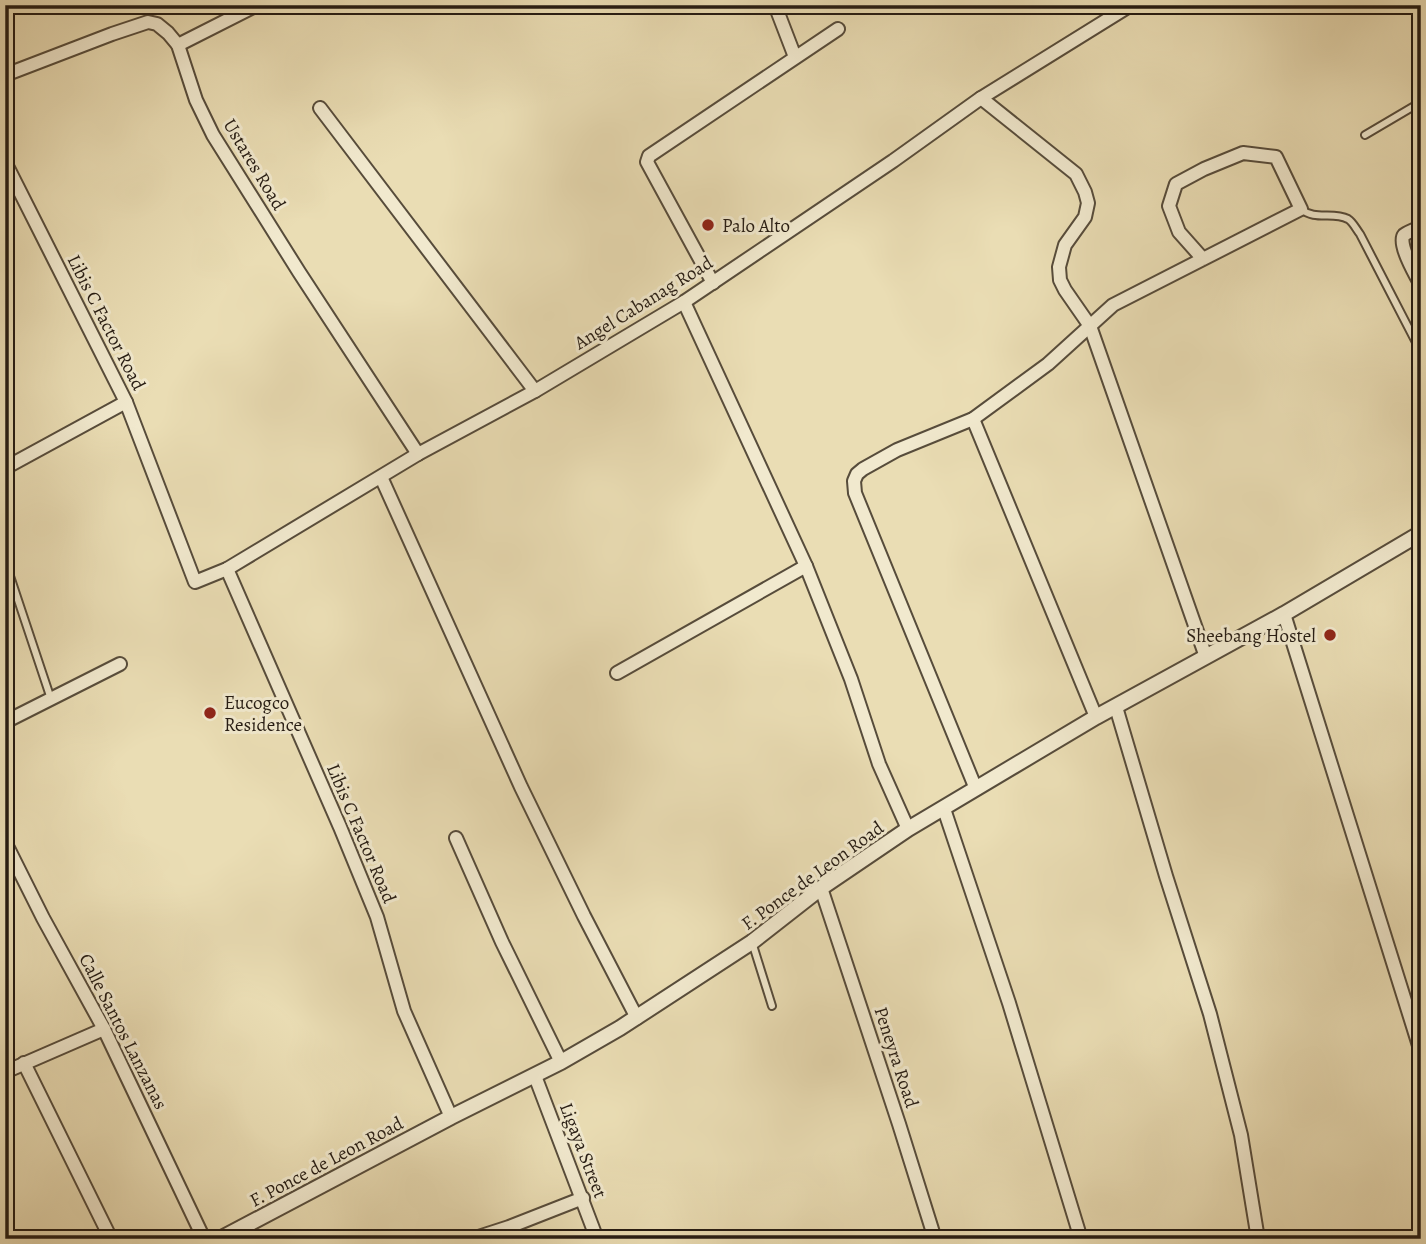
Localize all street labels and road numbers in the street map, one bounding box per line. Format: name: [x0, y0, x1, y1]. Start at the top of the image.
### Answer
street label: Ustares Road: [217, 114, 292, 216]
street label: Angel Cabanag Road: [568, 249, 718, 357]
street label: Libis C Factor Road: [61, 250, 152, 396]
street label: Libis C Factor Road: [320, 760, 403, 908]
street label: F. Ponce de Leon Road: [736, 815, 890, 936]
street label: Calle Santos Lanzanas: [73, 949, 174, 1114]
street label: Peneyra Road: [867, 1003, 925, 1112]
street label: Ligaya Street: [553, 1099, 613, 1202]
street label: F. Ponce de Leon Road: [245, 1110, 409, 1213]

